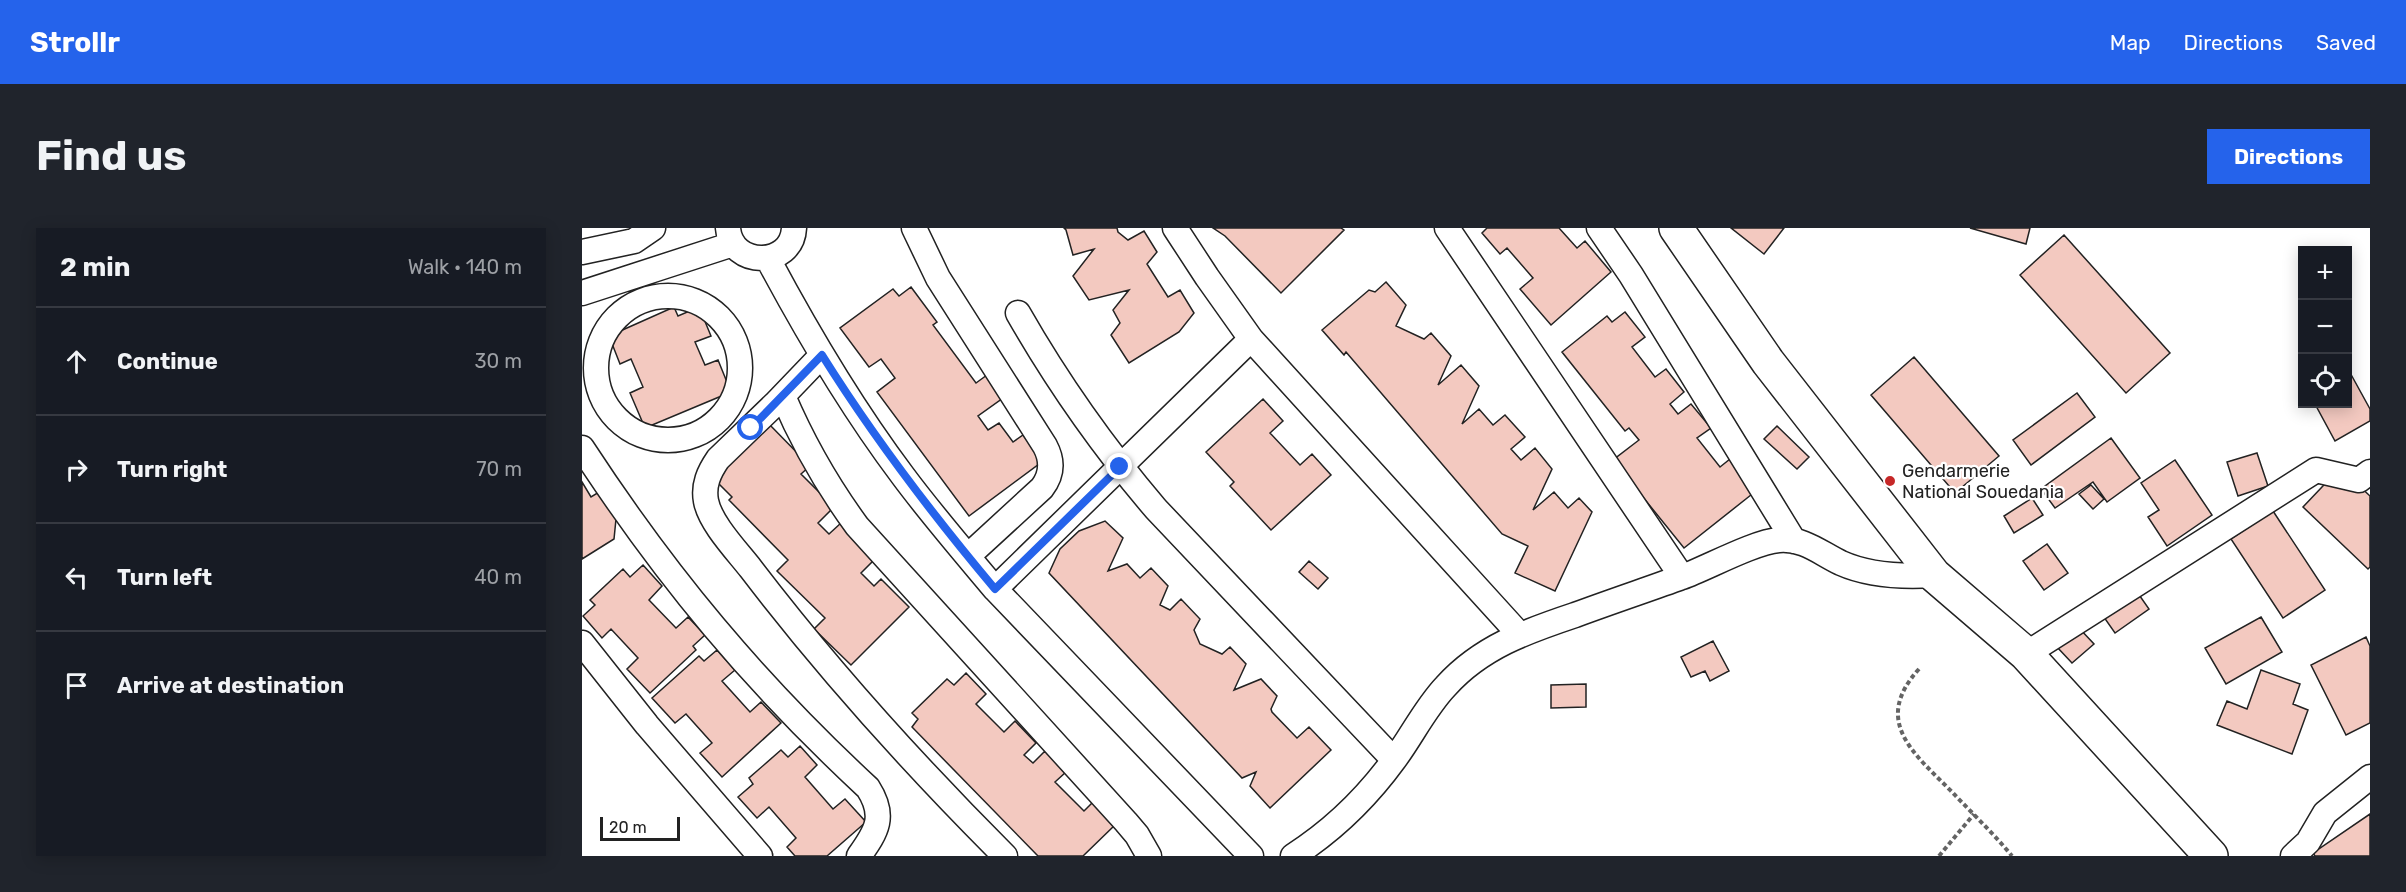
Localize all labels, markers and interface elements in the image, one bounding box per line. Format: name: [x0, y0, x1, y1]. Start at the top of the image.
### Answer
text: Strollr: [30, 26, 120, 59]
text: Map: [2110, 30, 2151, 55]
text: Directions: [2184, 30, 2283, 55]
text: Saved: [2316, 30, 2376, 55]
button: Directions: [2207, 129, 2370, 184]
text: Find us: [36, 131, 187, 181]
map controls: [2298, 246, 2352, 408]
button: +: [2298, 246, 2352, 300]
text: 2 min: [60, 252, 130, 283]
text: Walk · 140 m: [408, 255, 522, 279]
button: −: [2298, 300, 2352, 354]
icon: ahead: [60, 345, 93, 378]
text: Continue: [117, 348, 218, 375]
text: 30 m: [475, 349, 522, 373]
button: locate: [2298, 354, 2352, 408]
route start: [737, 414, 763, 440]
icon: right: [60, 453, 93, 486]
route end: [1106, 453, 1132, 479]
text: Turn right: [117, 456, 227, 483]
text: 70 m: [476, 457, 522, 481]
place label: Gendarmerie National Souedania: [1902, 460, 2064, 503]
marker: Gendarmerie National Souedania: [1883, 474, 1897, 488]
icon: left: [60, 561, 93, 594]
text: Turn left: [117, 564, 212, 591]
text: 40 m: [474, 565, 522, 589]
icon: arrive: [60, 669, 93, 702]
text: Arrive at destination: [117, 672, 344, 699]
scale bar: [600, 814, 680, 842]
text: 20 m: [609, 818, 647, 837]

